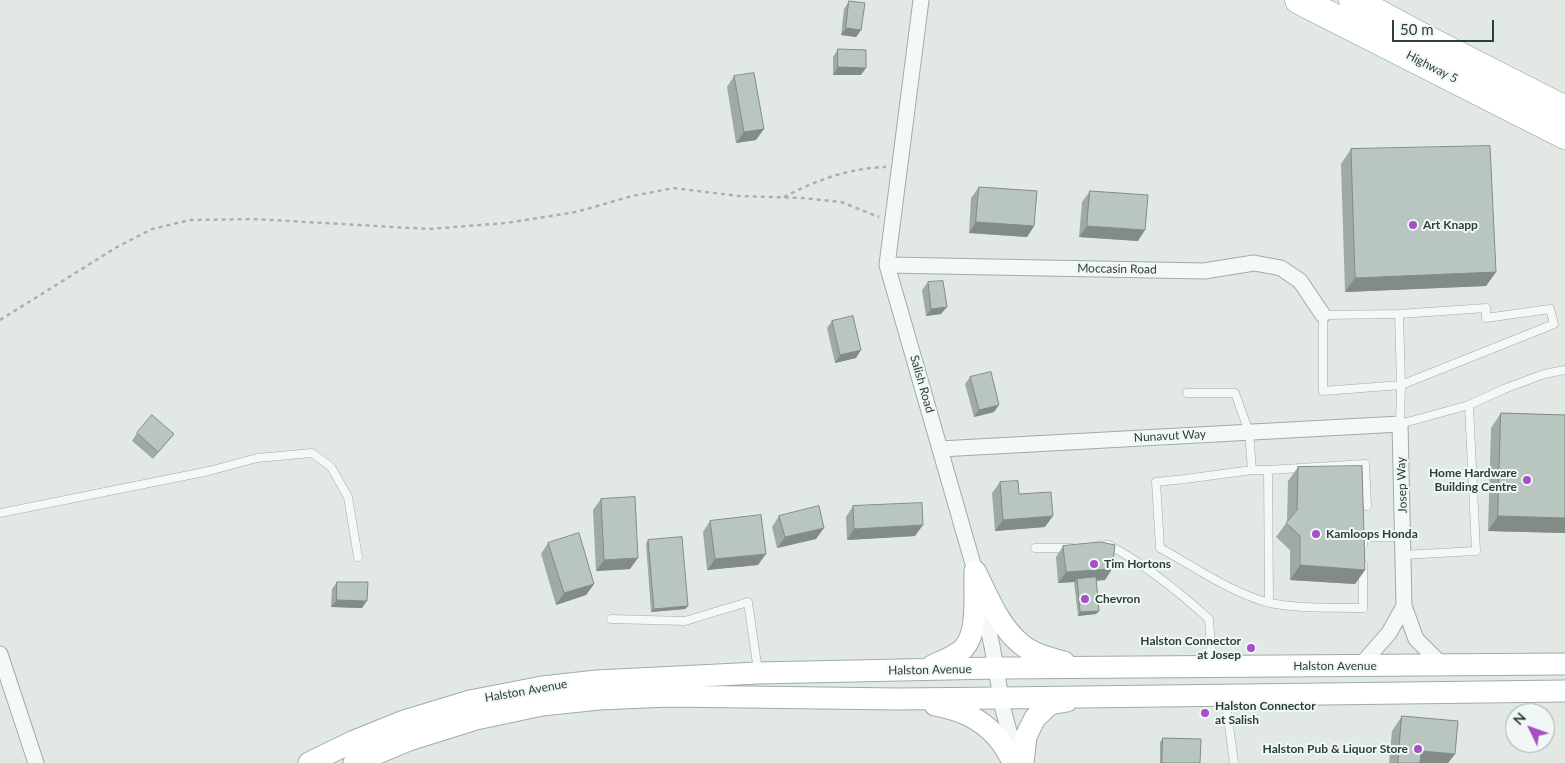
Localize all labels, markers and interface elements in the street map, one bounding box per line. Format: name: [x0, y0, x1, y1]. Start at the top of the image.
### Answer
scale bar: [1395, 10, 1498, 42]
text: 50 m: [1400, 20, 1434, 38]
street label: Highway 5: [1404, 48, 1460, 86]
place label: Art Knapp: [1423, 218, 1478, 232]
marker: Art Knapp: [1407, 219, 1419, 231]
street label: Moccasin Road: [1077, 261, 1157, 277]
street label: Salish Road: [907, 353, 937, 415]
street label: Nunavut Way: [1134, 427, 1206, 445]
street label: Josep Way: [1394, 456, 1410, 514]
place label: Home Hardware Building Centre: [1429, 466, 1517, 494]
marker: Home Hardware Building Centre: [1521, 474, 1533, 486]
place label: Kamloops Honda: [1326, 527, 1418, 541]
marker: Kamloops Honda: [1310, 528, 1322, 540]
place label: Tim Hortons: [1104, 557, 1171, 571]
marker: Tim Hortons: [1088, 558, 1100, 570]
place label: Chevron: [1095, 592, 1140, 606]
marker: Chevron: [1079, 593, 1091, 605]
place label: Halston Connector at Josep: [1140, 634, 1241, 662]
marker: Halston Connector at Josep: [1245, 642, 1257, 654]
street label: Halston Avenue: [1293, 659, 1377, 673]
street label: Halston Avenue: [888, 662, 972, 678]
street label: Halston Avenue: [484, 677, 568, 705]
place label: Halston Connector at Salish: [1215, 699, 1316, 727]
north arrow: [1505, 703, 1555, 753]
marker: Halston Connector at Salish: [1199, 707, 1211, 719]
text: N: [1509, 709, 1529, 728]
place label: Halston Pub & Liquor Store: [1263, 742, 1408, 756]
marker: Halston Pub & Liquor Store: [1412, 743, 1424, 755]

